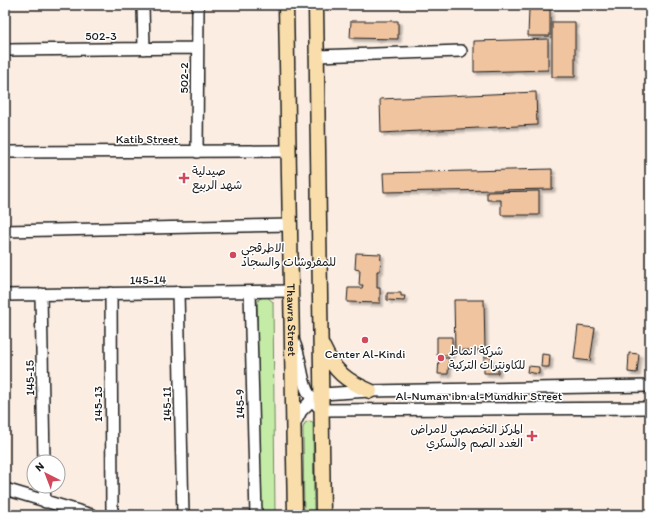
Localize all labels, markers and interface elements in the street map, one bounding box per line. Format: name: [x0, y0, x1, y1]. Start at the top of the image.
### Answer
street label: 502-3: [85, 29, 117, 43]
street label: 502-2: [177, 62, 191, 94]
street label: Katib Street: [116, 132, 179, 146]
place label: صيدلية شهد الربيع: [192, 164, 242, 194]
marker: صيدلية شهد الربيع: [179, 173, 189, 183]
place label: الاطرقجي للمفروشات والسجاد: [241, 241, 336, 270]
marker: الاطرقجي للمفروشات والسجاد: [228, 250, 238, 260]
street label: 145-14: [130, 273, 166, 287]
street label: Thawra Street: [284, 283, 299, 357]
marker: Center Al-Kindi: [360, 335, 370, 345]
place label: شركة انماط للكاونترات التركية: [449, 344, 525, 373]
place label: Center Al-Kindi: [325, 347, 405, 361]
marker: شركة انماط للكاونترات التركية: [436, 353, 446, 363]
street label: 145-15: [23, 360, 37, 396]
street label: 145-13: [91, 386, 105, 422]
street label: 145-11: [160, 386, 174, 422]
street label: 145-9: [233, 389, 247, 419]
street label: Al-Numan ibn al-Mundhir Street: [396, 389, 563, 403]
place label: المركز التخصصي لامراض الغدد الصم والسكري: [410, 422, 523, 452]
marker: المركز التخصصي لامراض الغدد الصم والسكري: [526, 430, 538, 442]
north arrow: [26, 454, 66, 494]
text: N: [33, 460, 47, 474]

